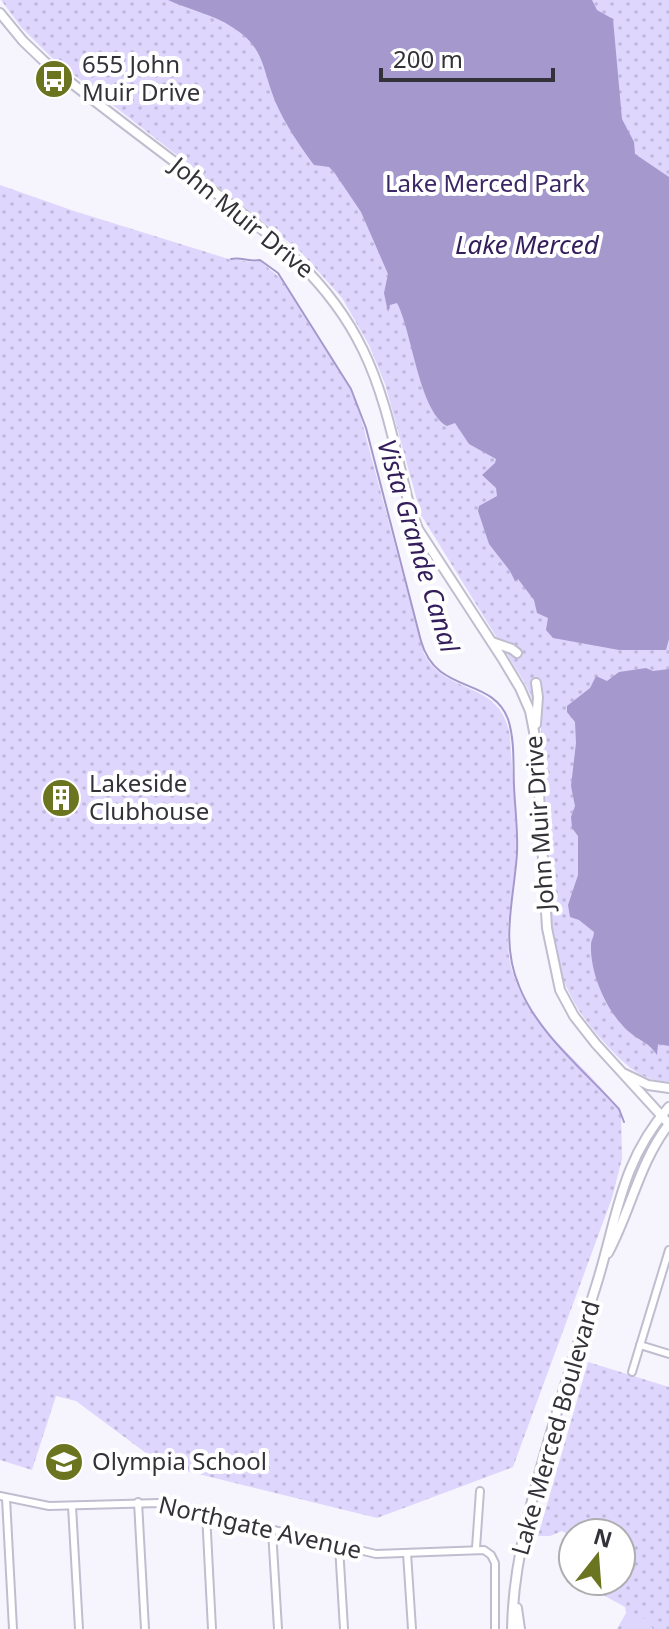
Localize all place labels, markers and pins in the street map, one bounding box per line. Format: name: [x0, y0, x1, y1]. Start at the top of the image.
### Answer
place label: 655 John Muir Drive: [82, 47, 200, 108]
bus stop icon: 655 John Muir Drive: [33, 58, 75, 100]
place label: Lakeside Clubhouse: [89, 766, 209, 827]
building icon: Lakeside Clubhouse: [40, 777, 82, 819]
school or university icon: Olympia School: [43, 1441, 85, 1483]
place label: Olympia School: [92, 1444, 267, 1477]

